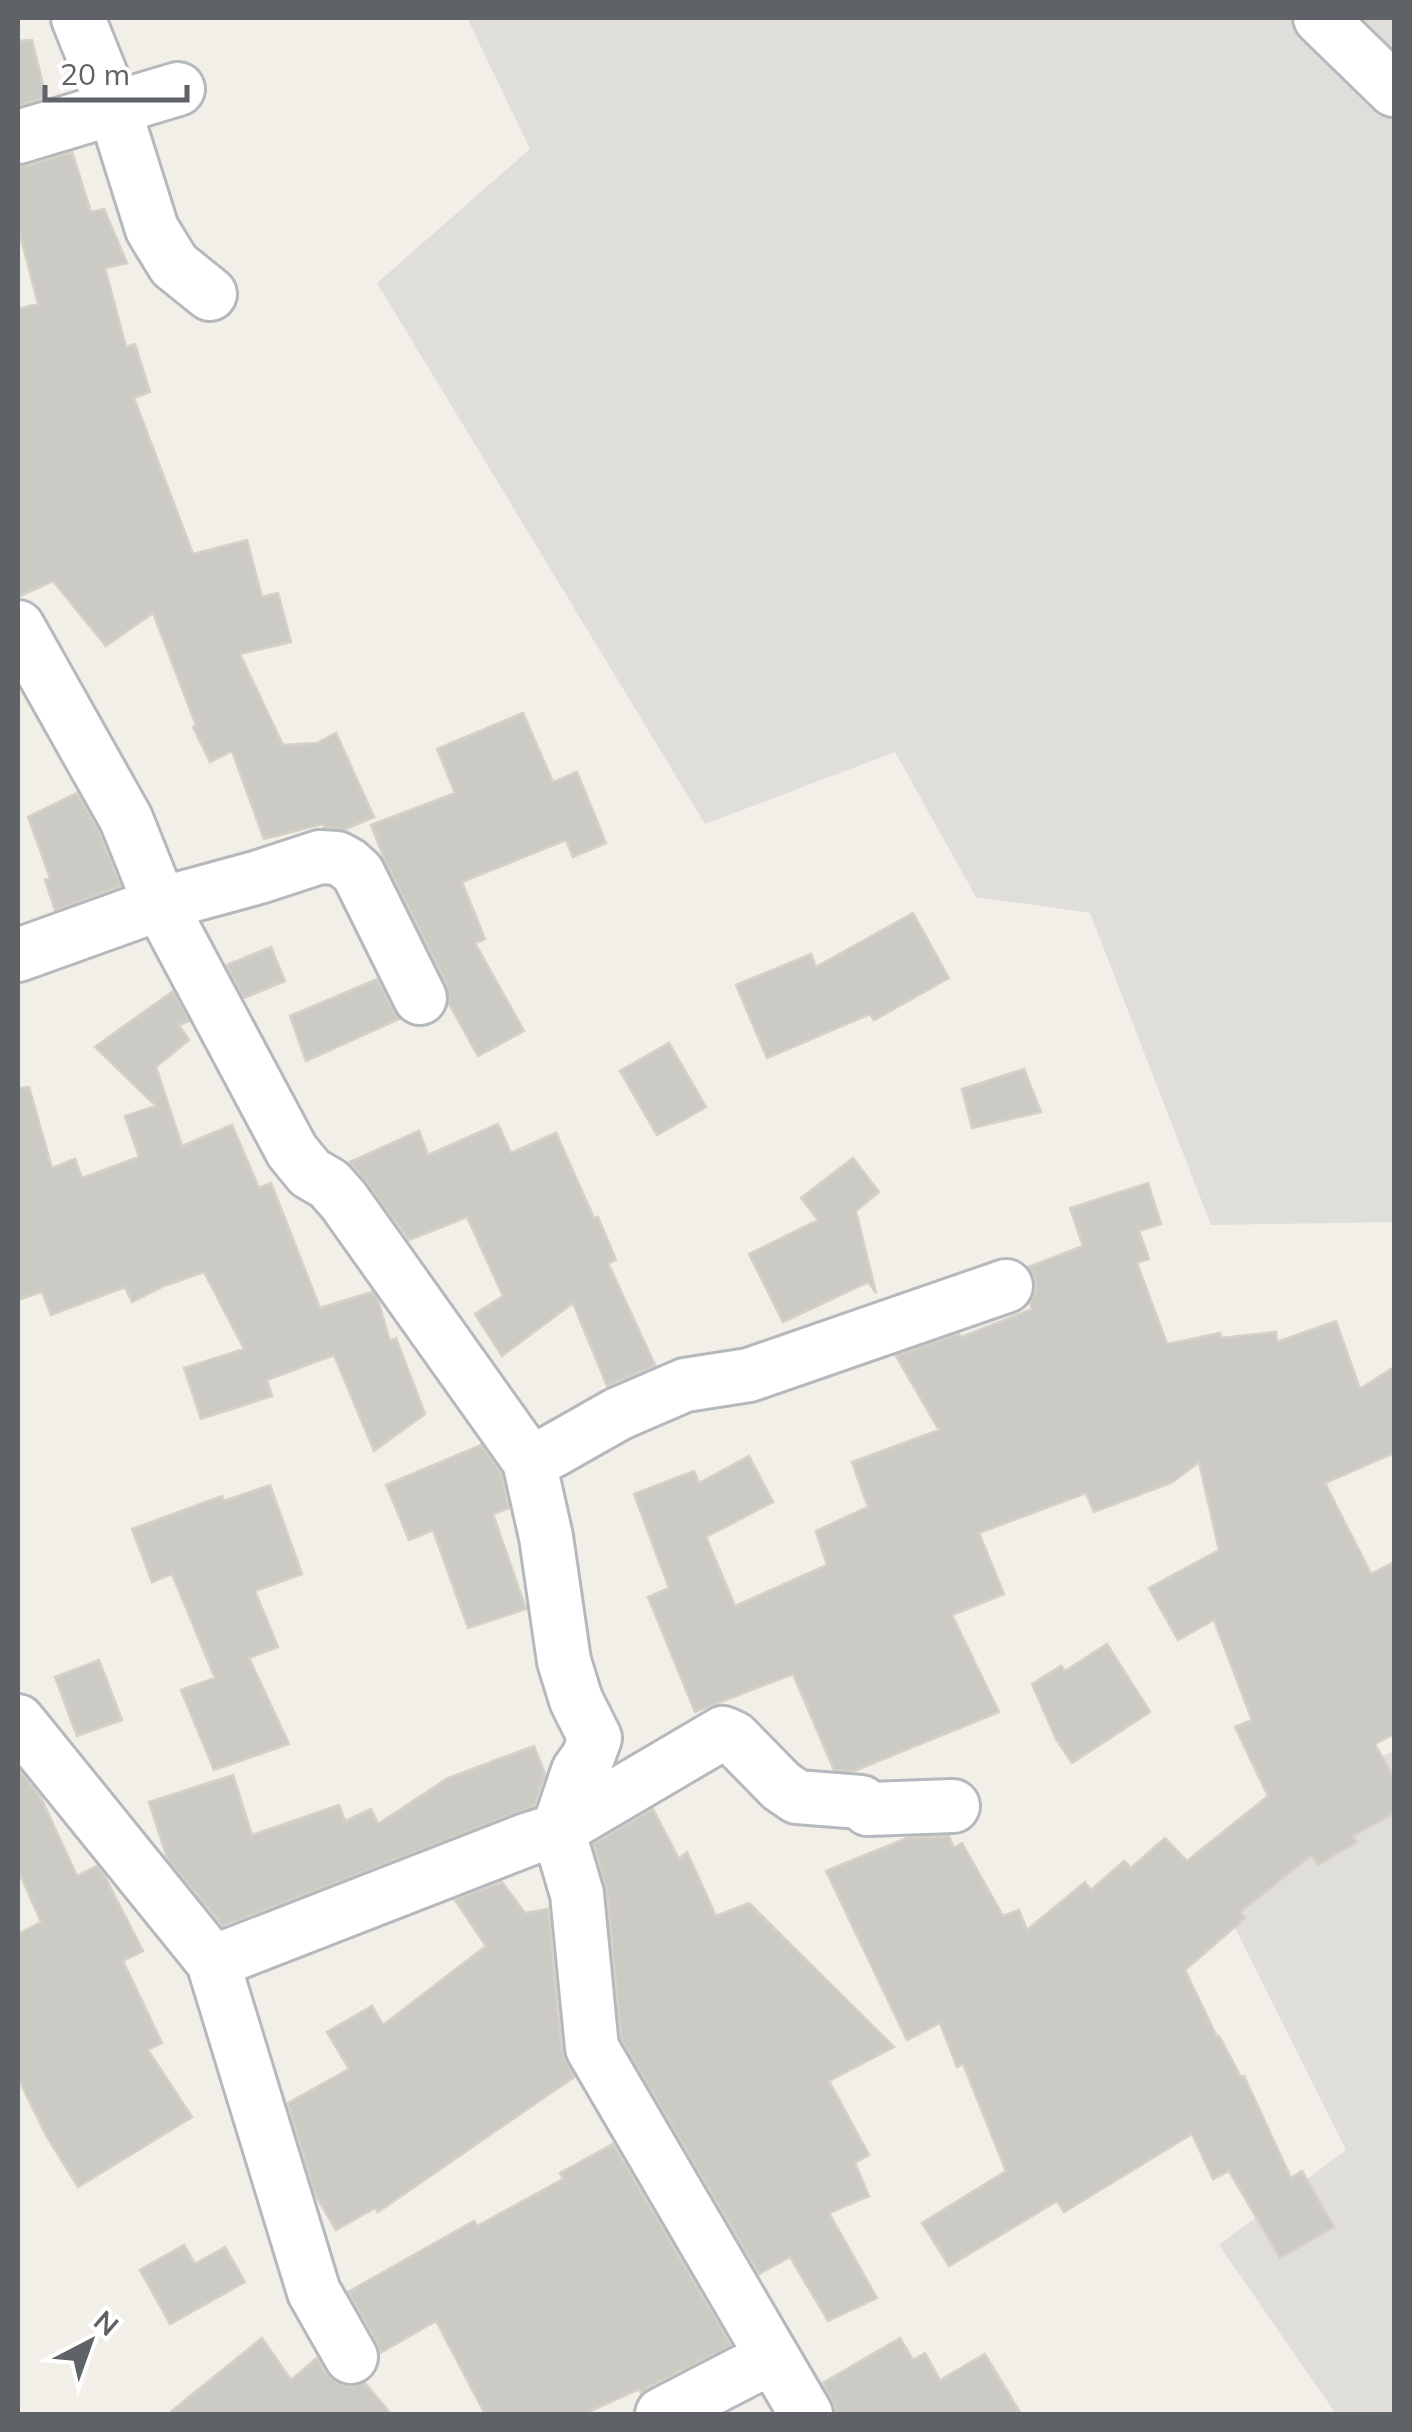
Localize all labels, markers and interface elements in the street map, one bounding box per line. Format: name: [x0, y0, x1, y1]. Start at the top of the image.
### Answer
scale bar: [45, 40, 188, 102]
text: 20 m: [60, 55, 130, 93]
north arrow: [40, 2292, 140, 2392]
text: N: [87, 2303, 126, 2343]

